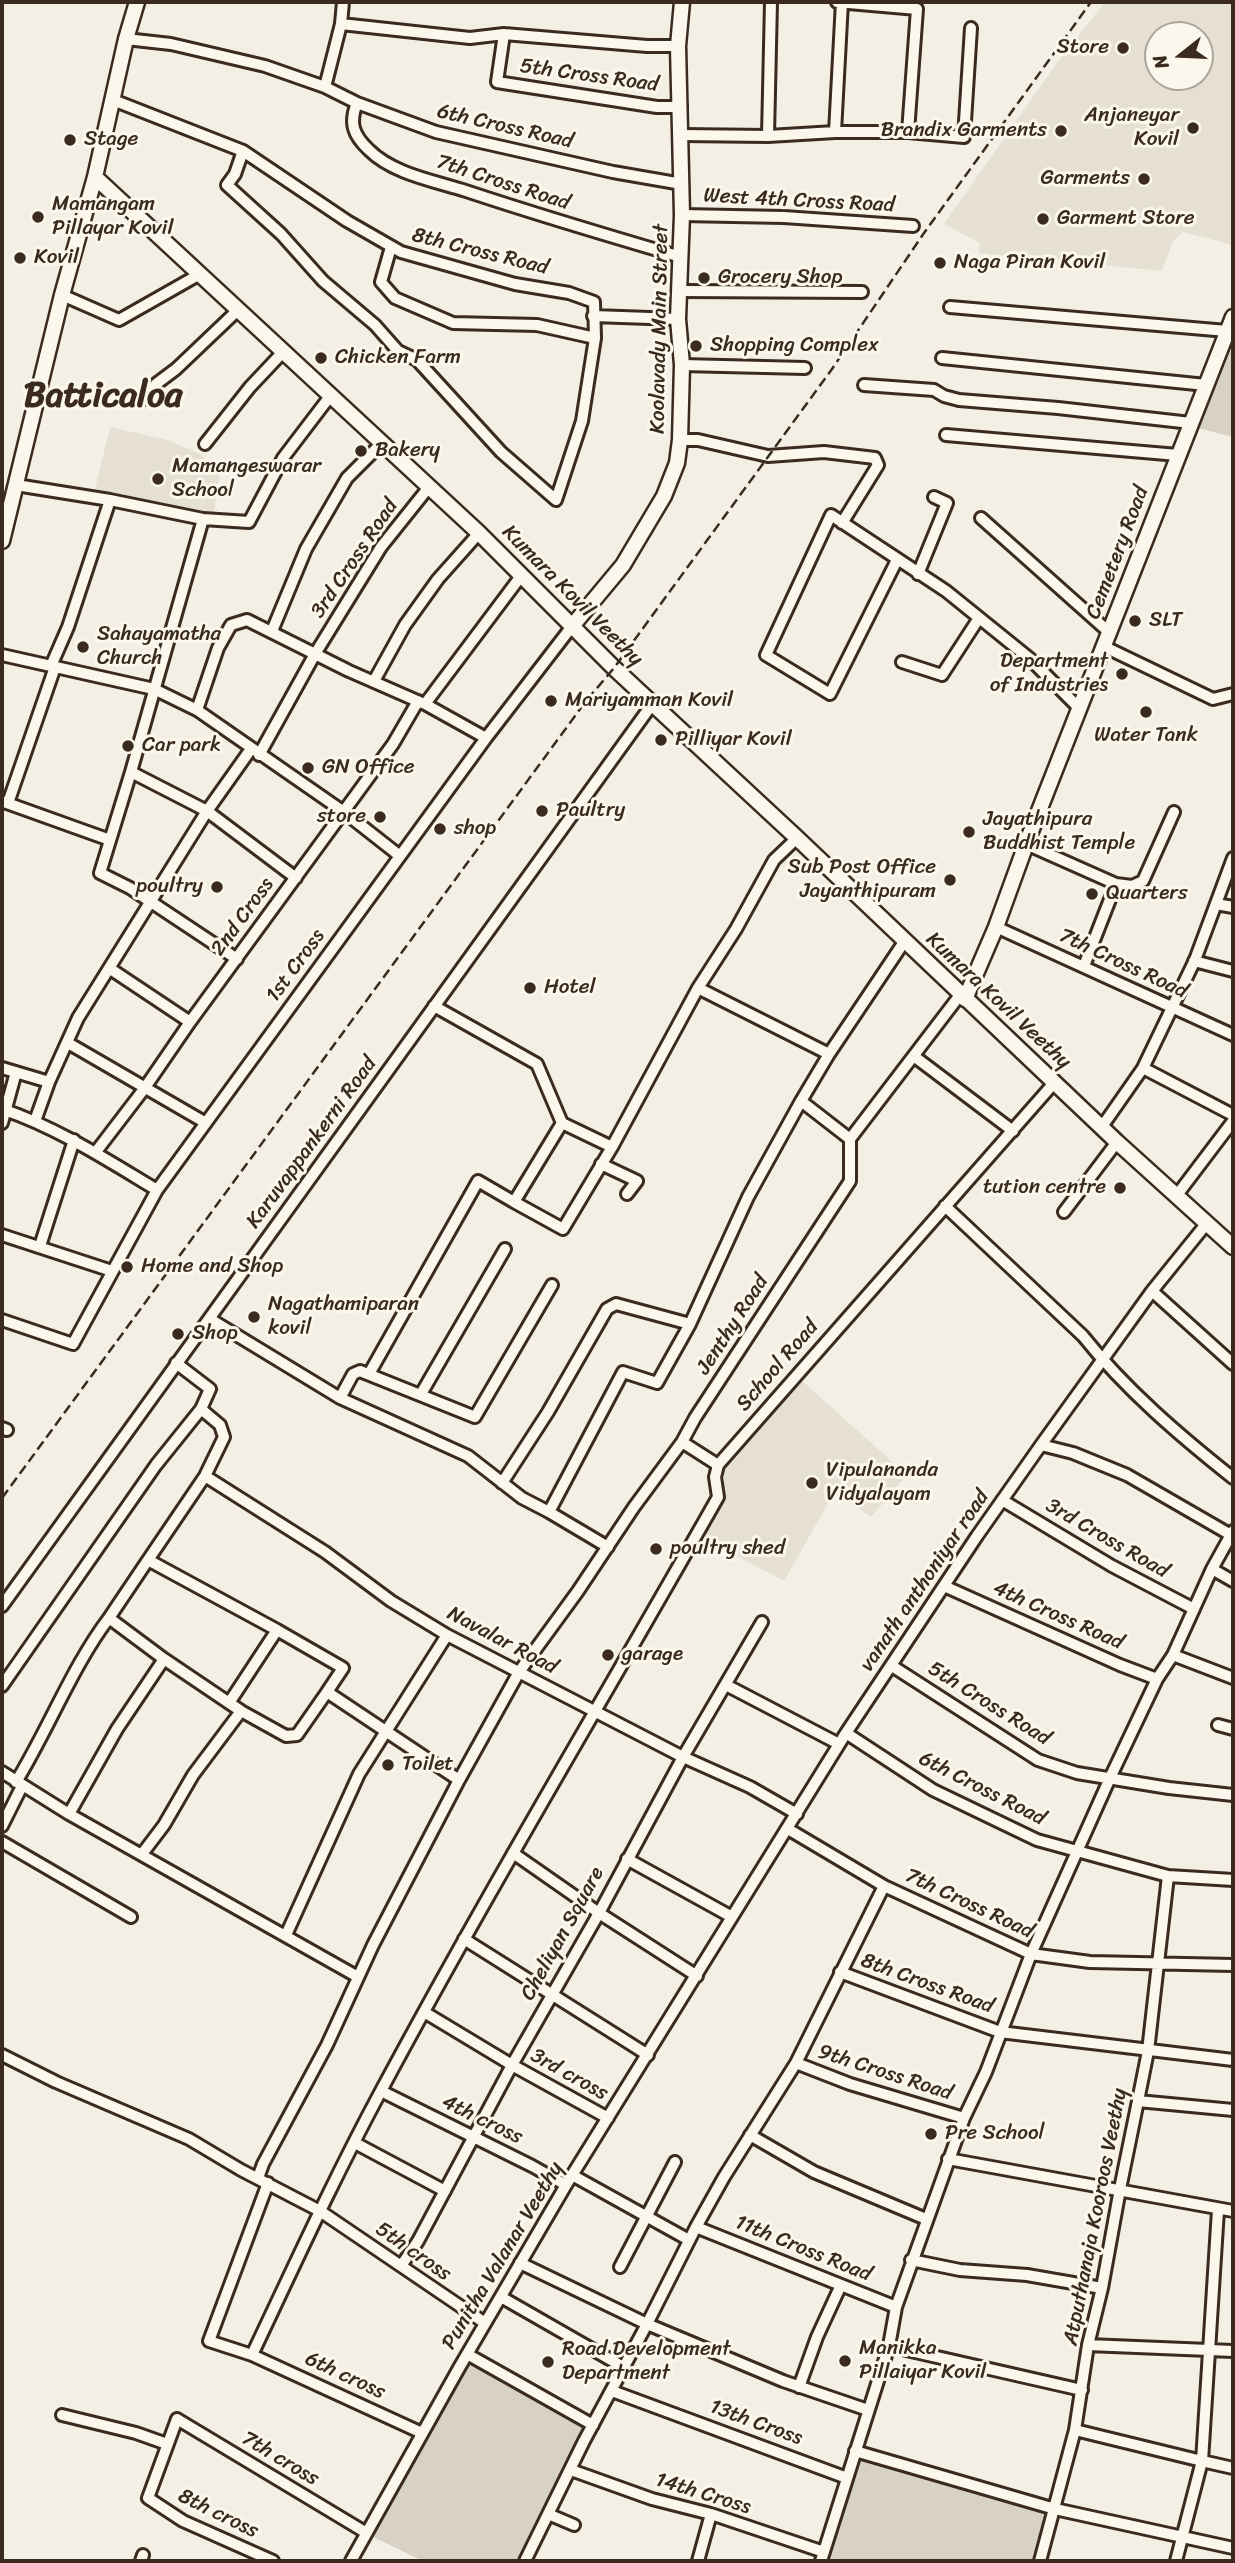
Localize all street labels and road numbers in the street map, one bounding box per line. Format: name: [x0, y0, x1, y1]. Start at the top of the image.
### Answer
street label: 5th Cross Road: [518, 54, 660, 98]
street label: 6th Cross Road: [435, 99, 575, 155]
street label: 7th Cross Road: [433, 150, 573, 216]
street label: West 4th Cross Road: [703, 183, 895, 219]
street label: 8th Cross Road: [409, 223, 551, 281]
street label: Koolavady Main Street: [646, 224, 674, 434]
street label: Cemetery Road: [1081, 483, 1155, 623]
street label: 3rd Cross Road: [306, 495, 404, 623]
street label: Kumara Kovil Veethy: [496, 520, 648, 672]
street label: 2nd Cross: [206, 873, 280, 961]
street label: 7th Cross Road: [1055, 923, 1191, 1005]
street label: 1st Cross: [261, 925, 331, 1007]
street label: Kumara Kovil Veethy: [920, 927, 1076, 1075]
street label: Karuvappankerni Road: [241, 1052, 383, 1234]
street label: Jenthy Road: [692, 1271, 774, 1379]
street label: School Road: [732, 1315, 824, 1417]
street label: vanath anthoniyar road: [855, 1486, 995, 1676]
street label: 3rd Cross Road: [1041, 1494, 1173, 1584]
street label: 4th Cross Road: [989, 1576, 1127, 1656]
street label: Navalar Road: [443, 1601, 561, 1681]
street label: 5th Cross Road: [923, 1656, 1055, 1752]
street label: 6th Cross Road: [914, 1746, 1050, 1832]
street label: Cheliyan Square: [516, 1863, 610, 2005]
street label: 7th Cross Road: [901, 1863, 1037, 1945]
street label: 8th Cross Road: [857, 1948, 997, 2020]
street label: 9th Cross Road: [815, 2039, 955, 2107]
street label: 3rd cross: [526, 2043, 612, 2107]
street label: Atputhanaja Kooroos Veethy: [1059, 2086, 1133, 2348]
street label: 4th cross: [437, 2090, 527, 2150]
street label: Punitha Valanar Veethy: [437, 2158, 569, 2354]
street label: 11th Cross Road: [731, 2210, 875, 2288]
street label: 5th cross: [370, 2217, 456, 2287]
street label: 6th cross: [301, 2346, 389, 2406]
street label: 13th Cross: [706, 2395, 806, 2451]
street label: 7th cross: [237, 2426, 323, 2492]
street label: 14th Cross: [652, 2468, 754, 2520]
street label: 8th cross: [174, 2484, 262, 2544]

